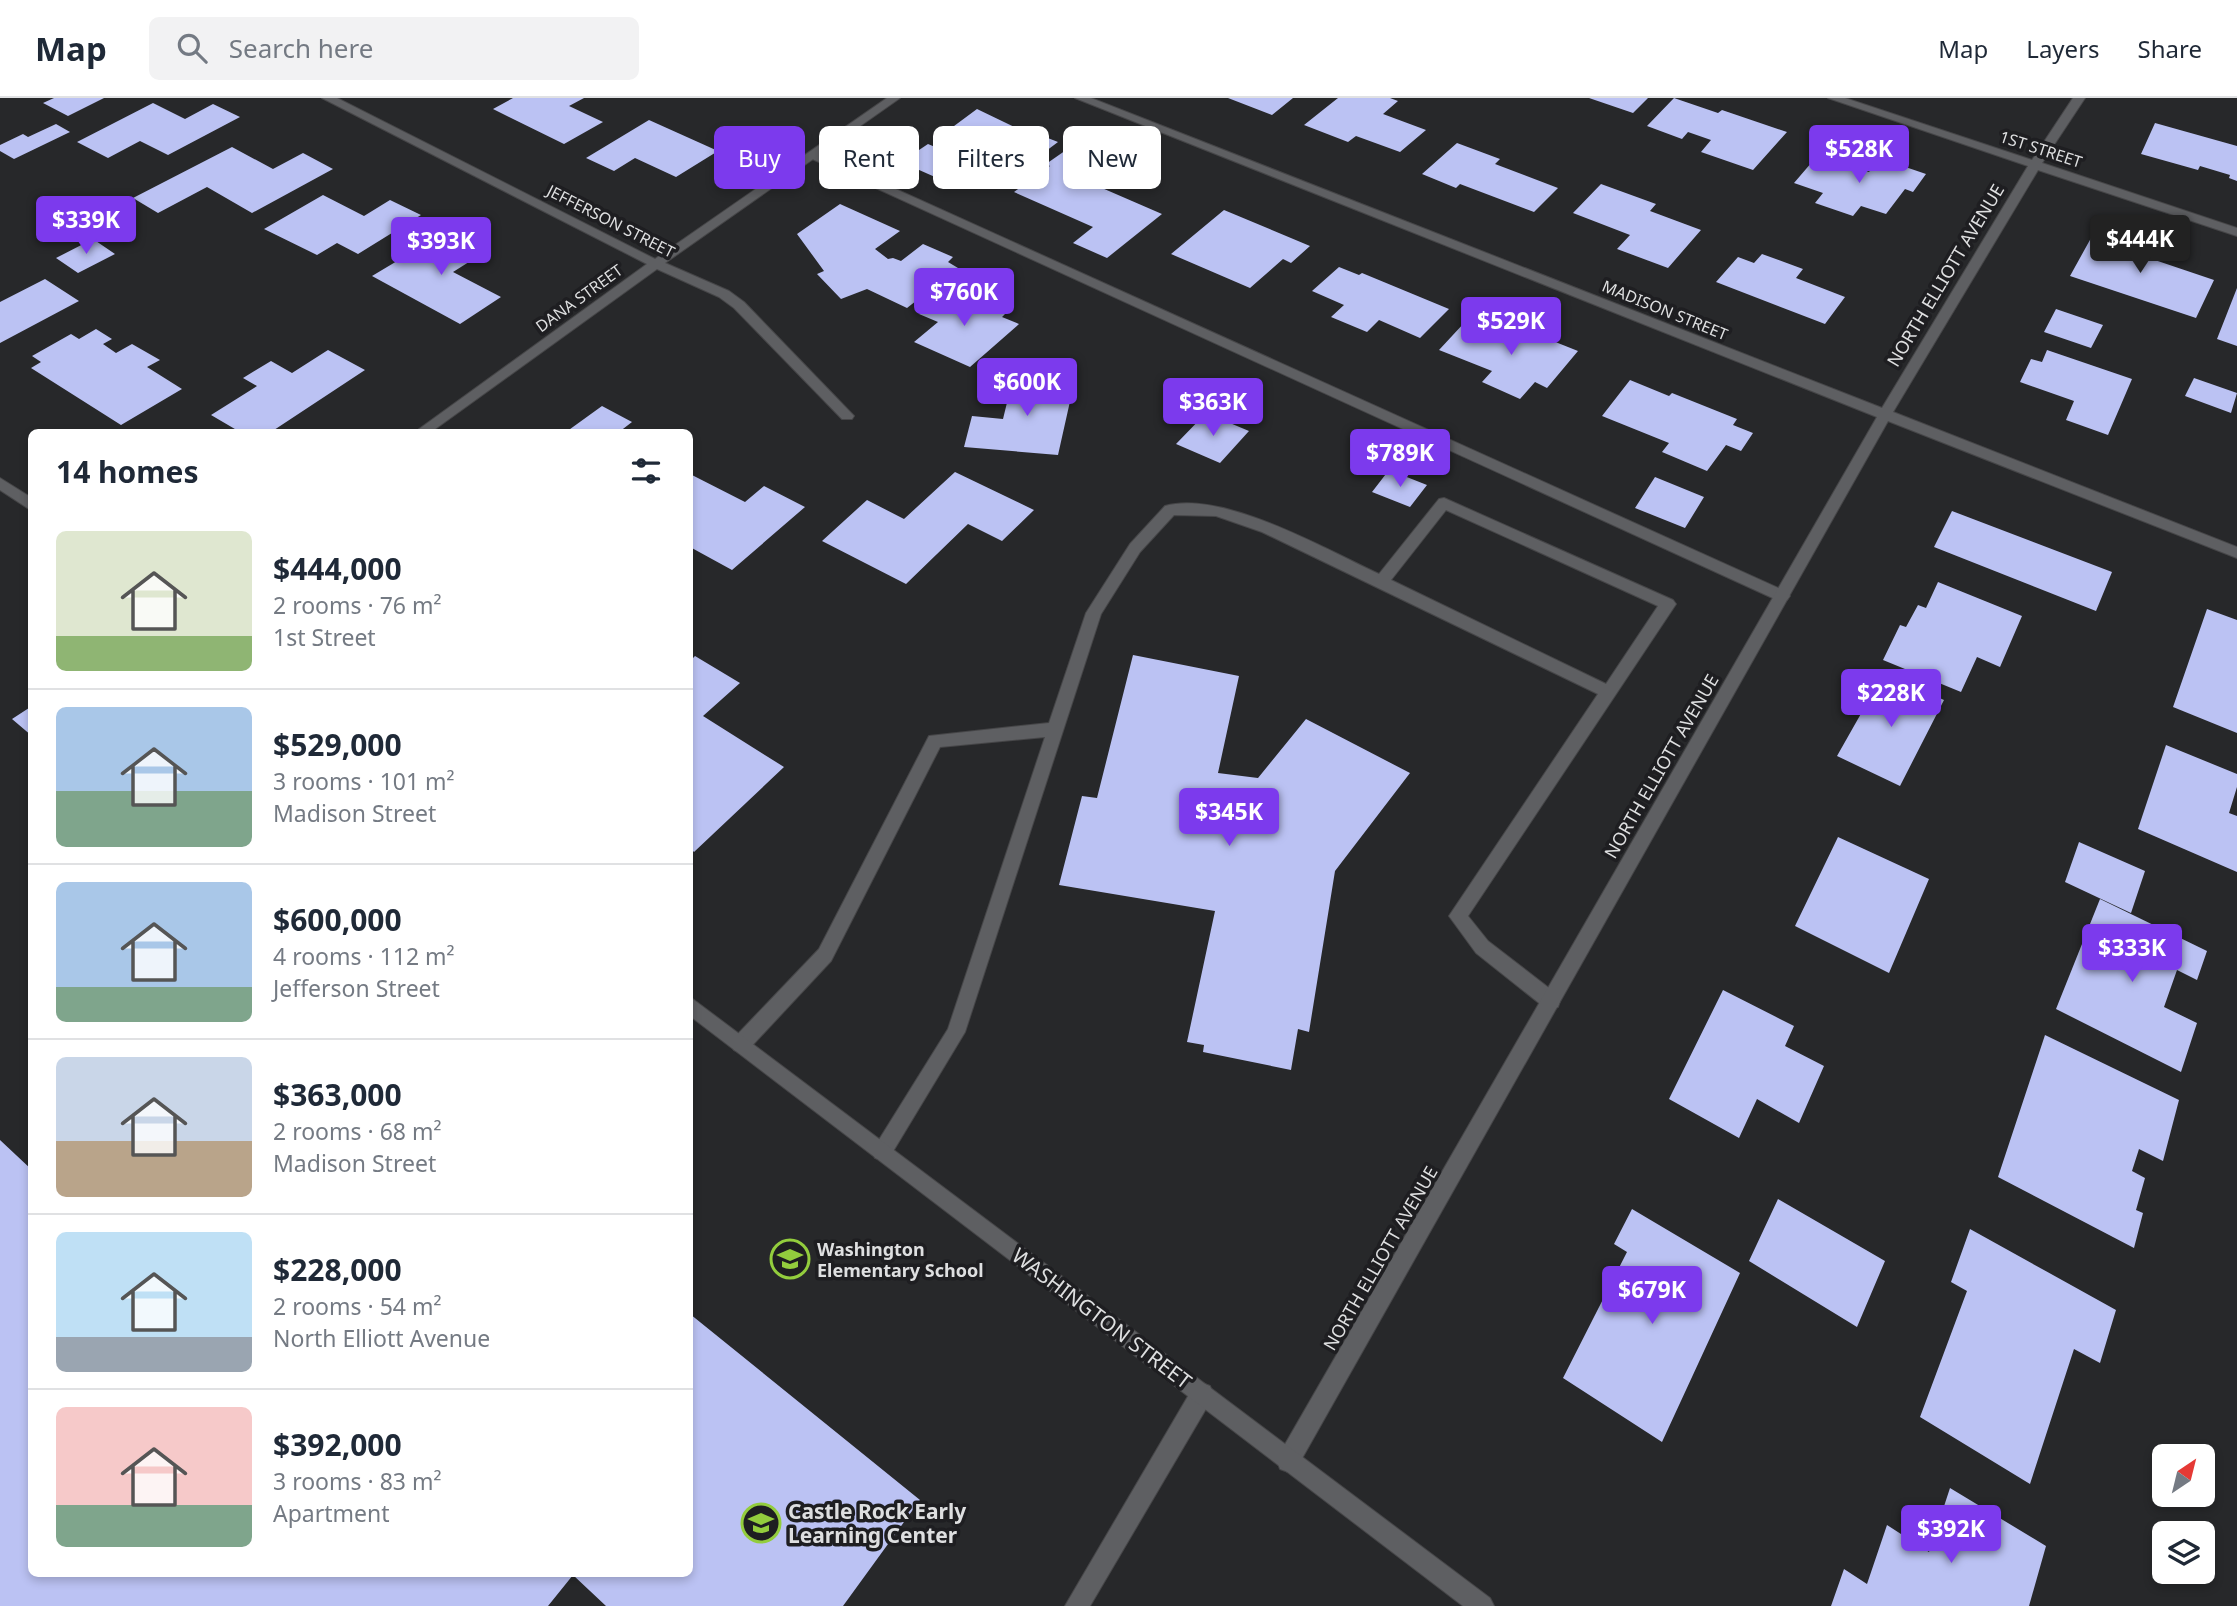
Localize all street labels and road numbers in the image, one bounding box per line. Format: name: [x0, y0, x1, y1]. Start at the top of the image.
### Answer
street label: 1ST STREET: [1997, 125, 2085, 173]
street label: JEFFERSON STREET: [542, 178, 679, 263]
street label: NORTH ELLIOTT AVENUE: [1881, 179, 2009, 371]
street label: DANA STREET: [531, 259, 627, 337]
street label: MADISON STREET: [1599, 275, 1731, 345]
street label: NORTH ELLIOTT AVENUE: [1598, 670, 1724, 862]
street label: NORTH ELLIOTT AVENUE: [1317, 1162, 1443, 1354]
street label: WASHINGTON STREET: [1007, 1241, 1198, 1395]

